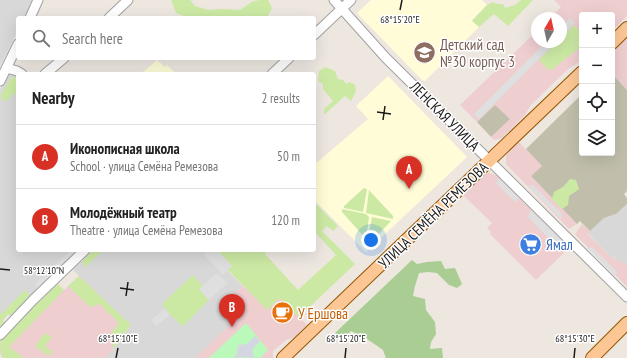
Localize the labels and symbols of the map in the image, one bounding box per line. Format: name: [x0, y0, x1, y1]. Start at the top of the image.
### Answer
north arrow: [531, 12, 567, 48]
text: 68°15'20"E: [380, 13, 420, 26]
place label: Детский сад №30 корпус 3: [440, 35, 515, 71]
school or university icon: Детский сад №30 корпус 3: [411, 40, 437, 66]
street label: ЛЕНСКАЯ УЛИЦА: [405, 76, 484, 155]
pin: A: [396, 156, 422, 189]
street label: УЛИЦА СЕМЁНА РЕМЕЗОВА: [374, 157, 493, 272]
your location: [361, 230, 381, 250]
supermarket icon: Ямал: [517, 231, 543, 257]
place label: Ямал: [546, 235, 573, 254]
text: 58°12'10"N: [24, 264, 64, 277]
pin: B: [219, 294, 245, 327]
cafe icon: У Ершова: [270, 300, 296, 326]
place label: У Ершова: [298, 304, 348, 323]
text: 68°15'10"E: [98, 332, 138, 345]
text: 68°15'20"E: [326, 332, 366, 345]
text: 68°15'30"E: [555, 332, 595, 345]

